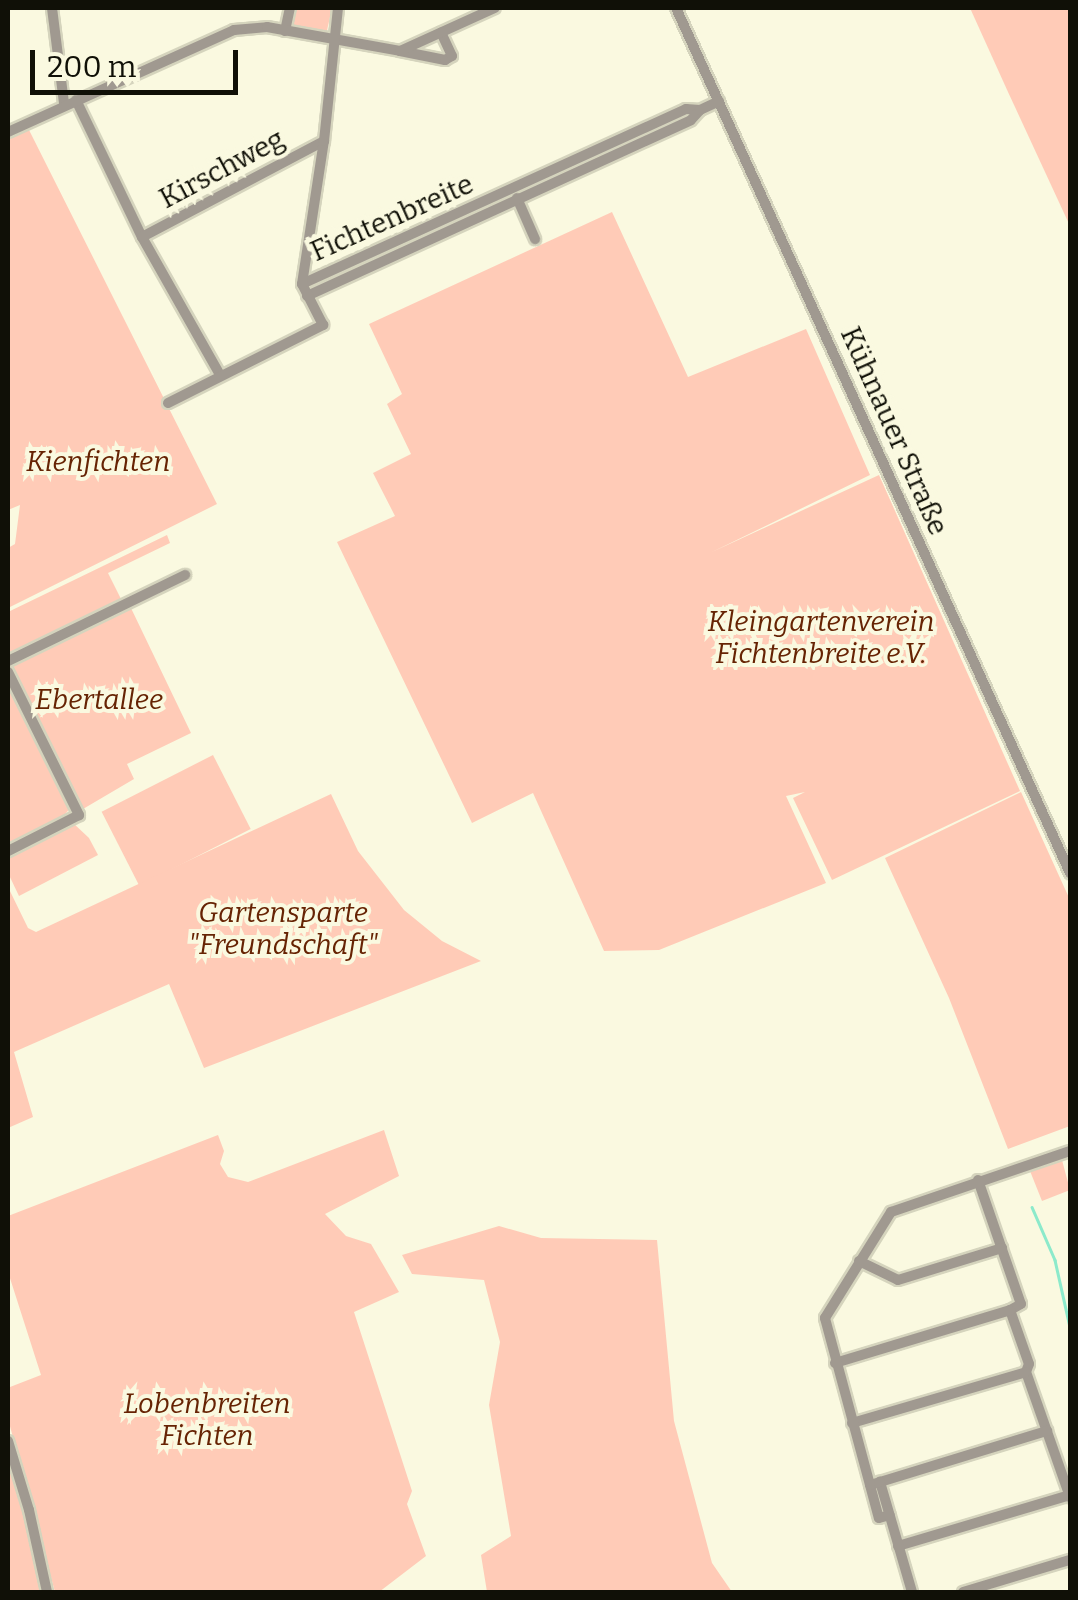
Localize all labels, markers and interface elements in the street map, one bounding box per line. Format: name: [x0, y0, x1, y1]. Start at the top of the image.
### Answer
scale bar: [35, 30, 242, 92]
text: 200 m: [47, 49, 136, 85]
street label: Kirschweg: [154, 122, 290, 216]
street label: Fichtenbreite: [306, 167, 478, 269]
street label: Kühnauer Straße: [833, 322, 955, 540]
park label: Kienfichten: [26, 445, 170, 479]
park label: Kleingartenverein Fichtenbreite e.V.: [708, 605, 934, 671]
park label: Ebertallee: [35, 683, 163, 717]
park label: Gartensparte "Freundschaft": [188, 896, 378, 962]
park label: Lobenbreiten Fichten: [124, 1387, 290, 1453]

